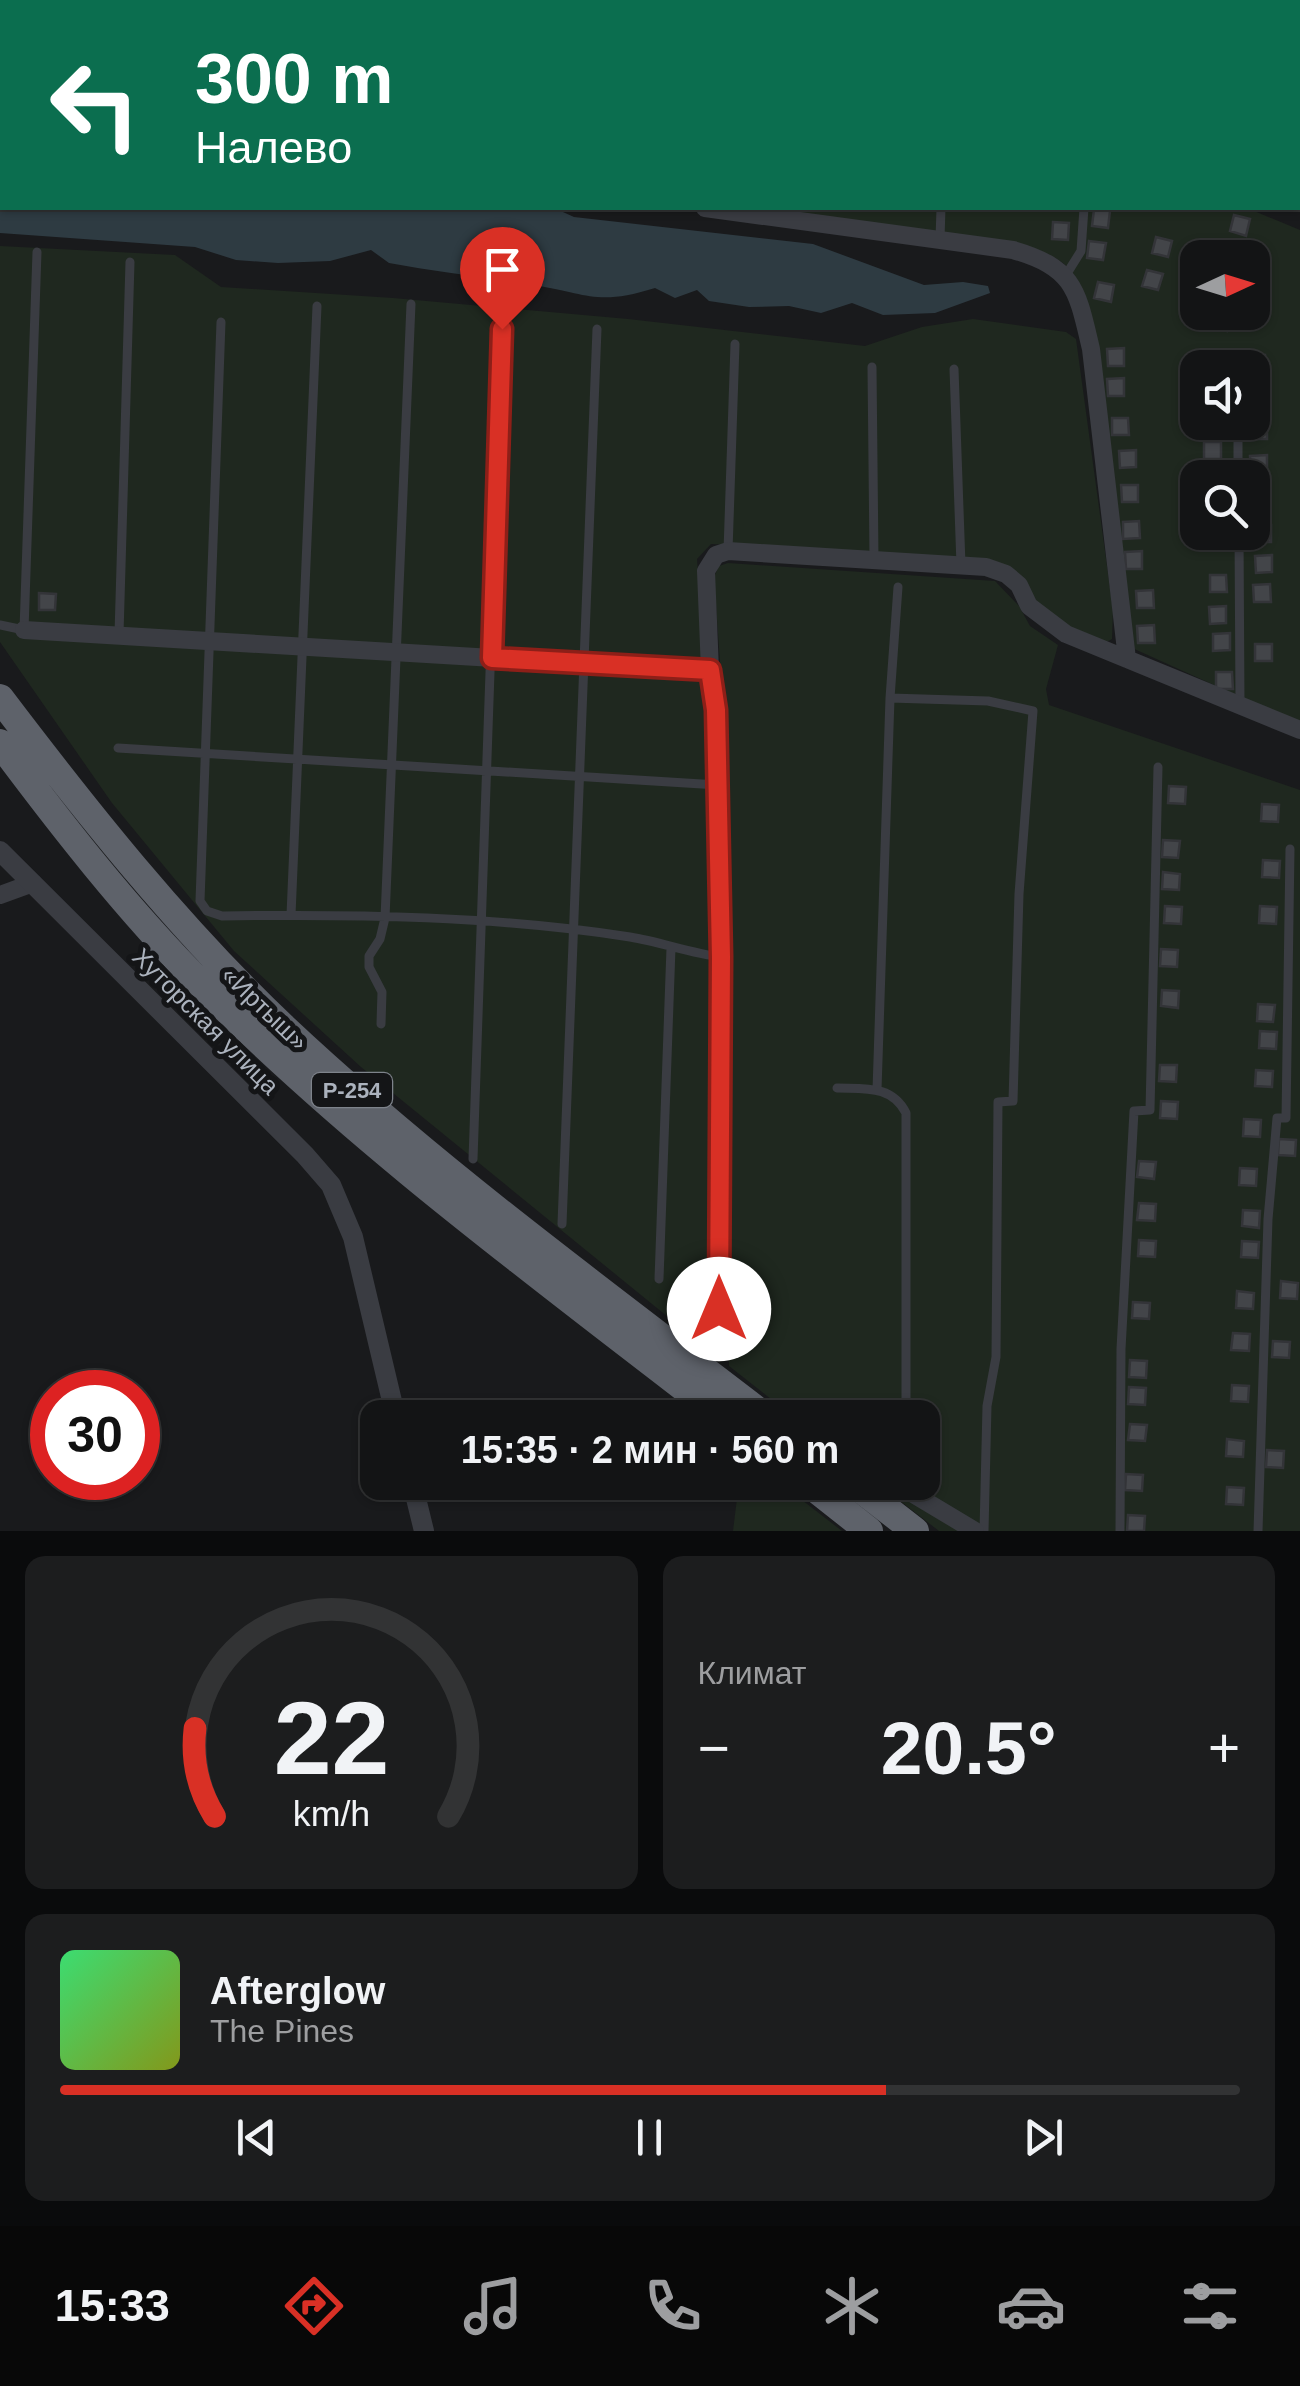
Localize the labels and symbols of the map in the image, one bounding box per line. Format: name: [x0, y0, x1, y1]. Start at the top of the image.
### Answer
pin: [460, 227, 545, 330]
north arrow: [1180, 240, 1270, 330]
street label: Хуторская улица: [127, 942, 285, 1100]
street label: «Иртыш»: [216, 960, 314, 1056]
road number: Р-254: [312, 1073, 392, 1107]
position arrow: [667, 1257, 771, 1361]
speed limit sign: 30: [30, 1370, 160, 1500]

